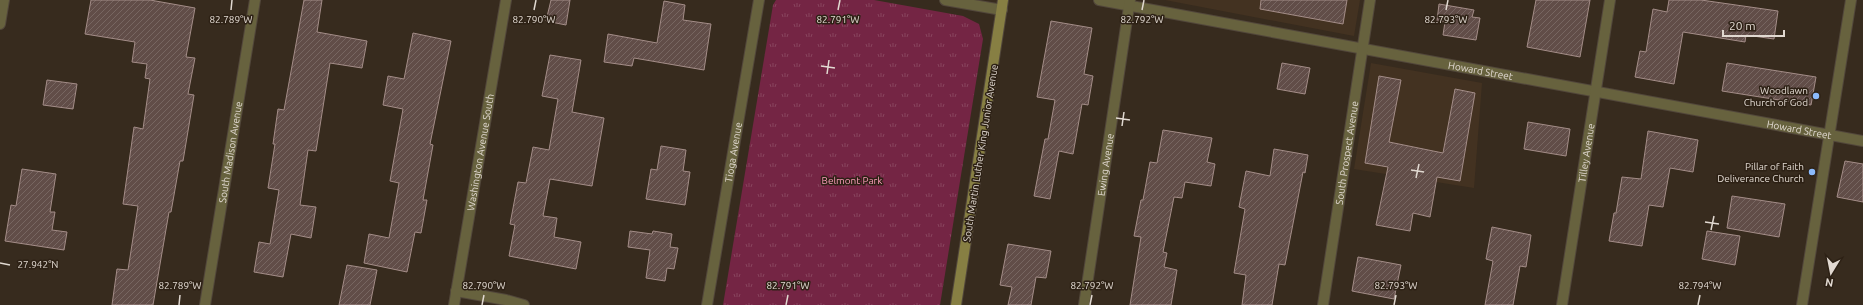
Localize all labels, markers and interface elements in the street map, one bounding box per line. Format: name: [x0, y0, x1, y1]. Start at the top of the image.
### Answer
scale bar: [1723, 12, 1784, 38]
text: 82.789°W: [209, 14, 253, 25]
text: 82.790°W: [512, 14, 556, 25]
text: 82.791°W: [816, 14, 860, 25]
text: 82.792°W: [1120, 14, 1164, 25]
text: 82.793°W: [1424, 14, 1468, 25]
text: 20 m: [1729, 19, 1756, 32]
street label: Howard Street: [1447, 60, 1514, 82]
street label: South Martin Luther King Junior Avenue: [961, 64, 1000, 243]
place label: Woodlawn Church of God: [1744, 85, 1808, 108]
marker: Woodlawn Church of God: [1811, 91, 1821, 101]
street label: Washington Avenue South: [465, 93, 496, 212]
street label: South Madison Avenue: [217, 100, 244, 204]
street label: South Prospect Avenue: [1334, 100, 1360, 205]
street label: Howard Street: [1766, 118, 1832, 141]
street label: Tioga Avenue: [723, 121, 744, 183]
street label: Tilley Avenue: [1576, 123, 1597, 183]
street label: Ewing Avenue: [1096, 133, 1116, 197]
place label: Pillar of Faith Deliverance Church: [1717, 161, 1804, 184]
marker: Pillar of Faith Deliverance Church: [1807, 167, 1817, 177]
park label: Belmont Park: [822, 175, 882, 186]
north arrow: [1811, 253, 1851, 293]
text: 27.942°N: [17, 259, 59, 270]
text: N: [1824, 276, 1834, 289]
text: 82.789°W: [158, 280, 202, 291]
text: 82.790°W: [462, 280, 506, 291]
text: 82.791°W: [766, 280, 810, 291]
text: 82.792°W: [1070, 280, 1114, 291]
text: 82.793°W: [1374, 280, 1418, 291]
text: 82.794°W: [1678, 280, 1722, 291]

